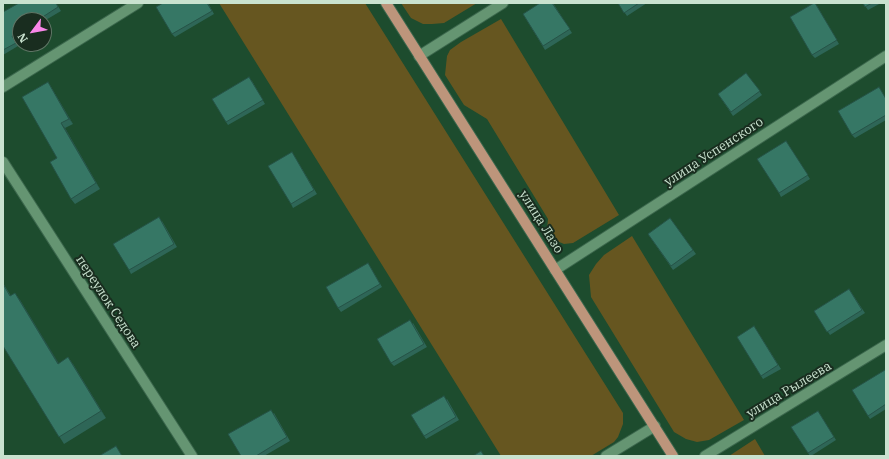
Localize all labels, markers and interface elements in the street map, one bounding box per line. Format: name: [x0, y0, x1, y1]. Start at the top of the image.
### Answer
north arrow: [12, 12, 52, 52]
text: N: [14, 30, 31, 45]
street label: улица Успенского: [662, 114, 766, 190]
street label: улица Лазо: [515, 188, 567, 256]
street label: переулок Седова: [72, 253, 144, 351]
street label: улица Рылеева: [744, 359, 834, 421]

